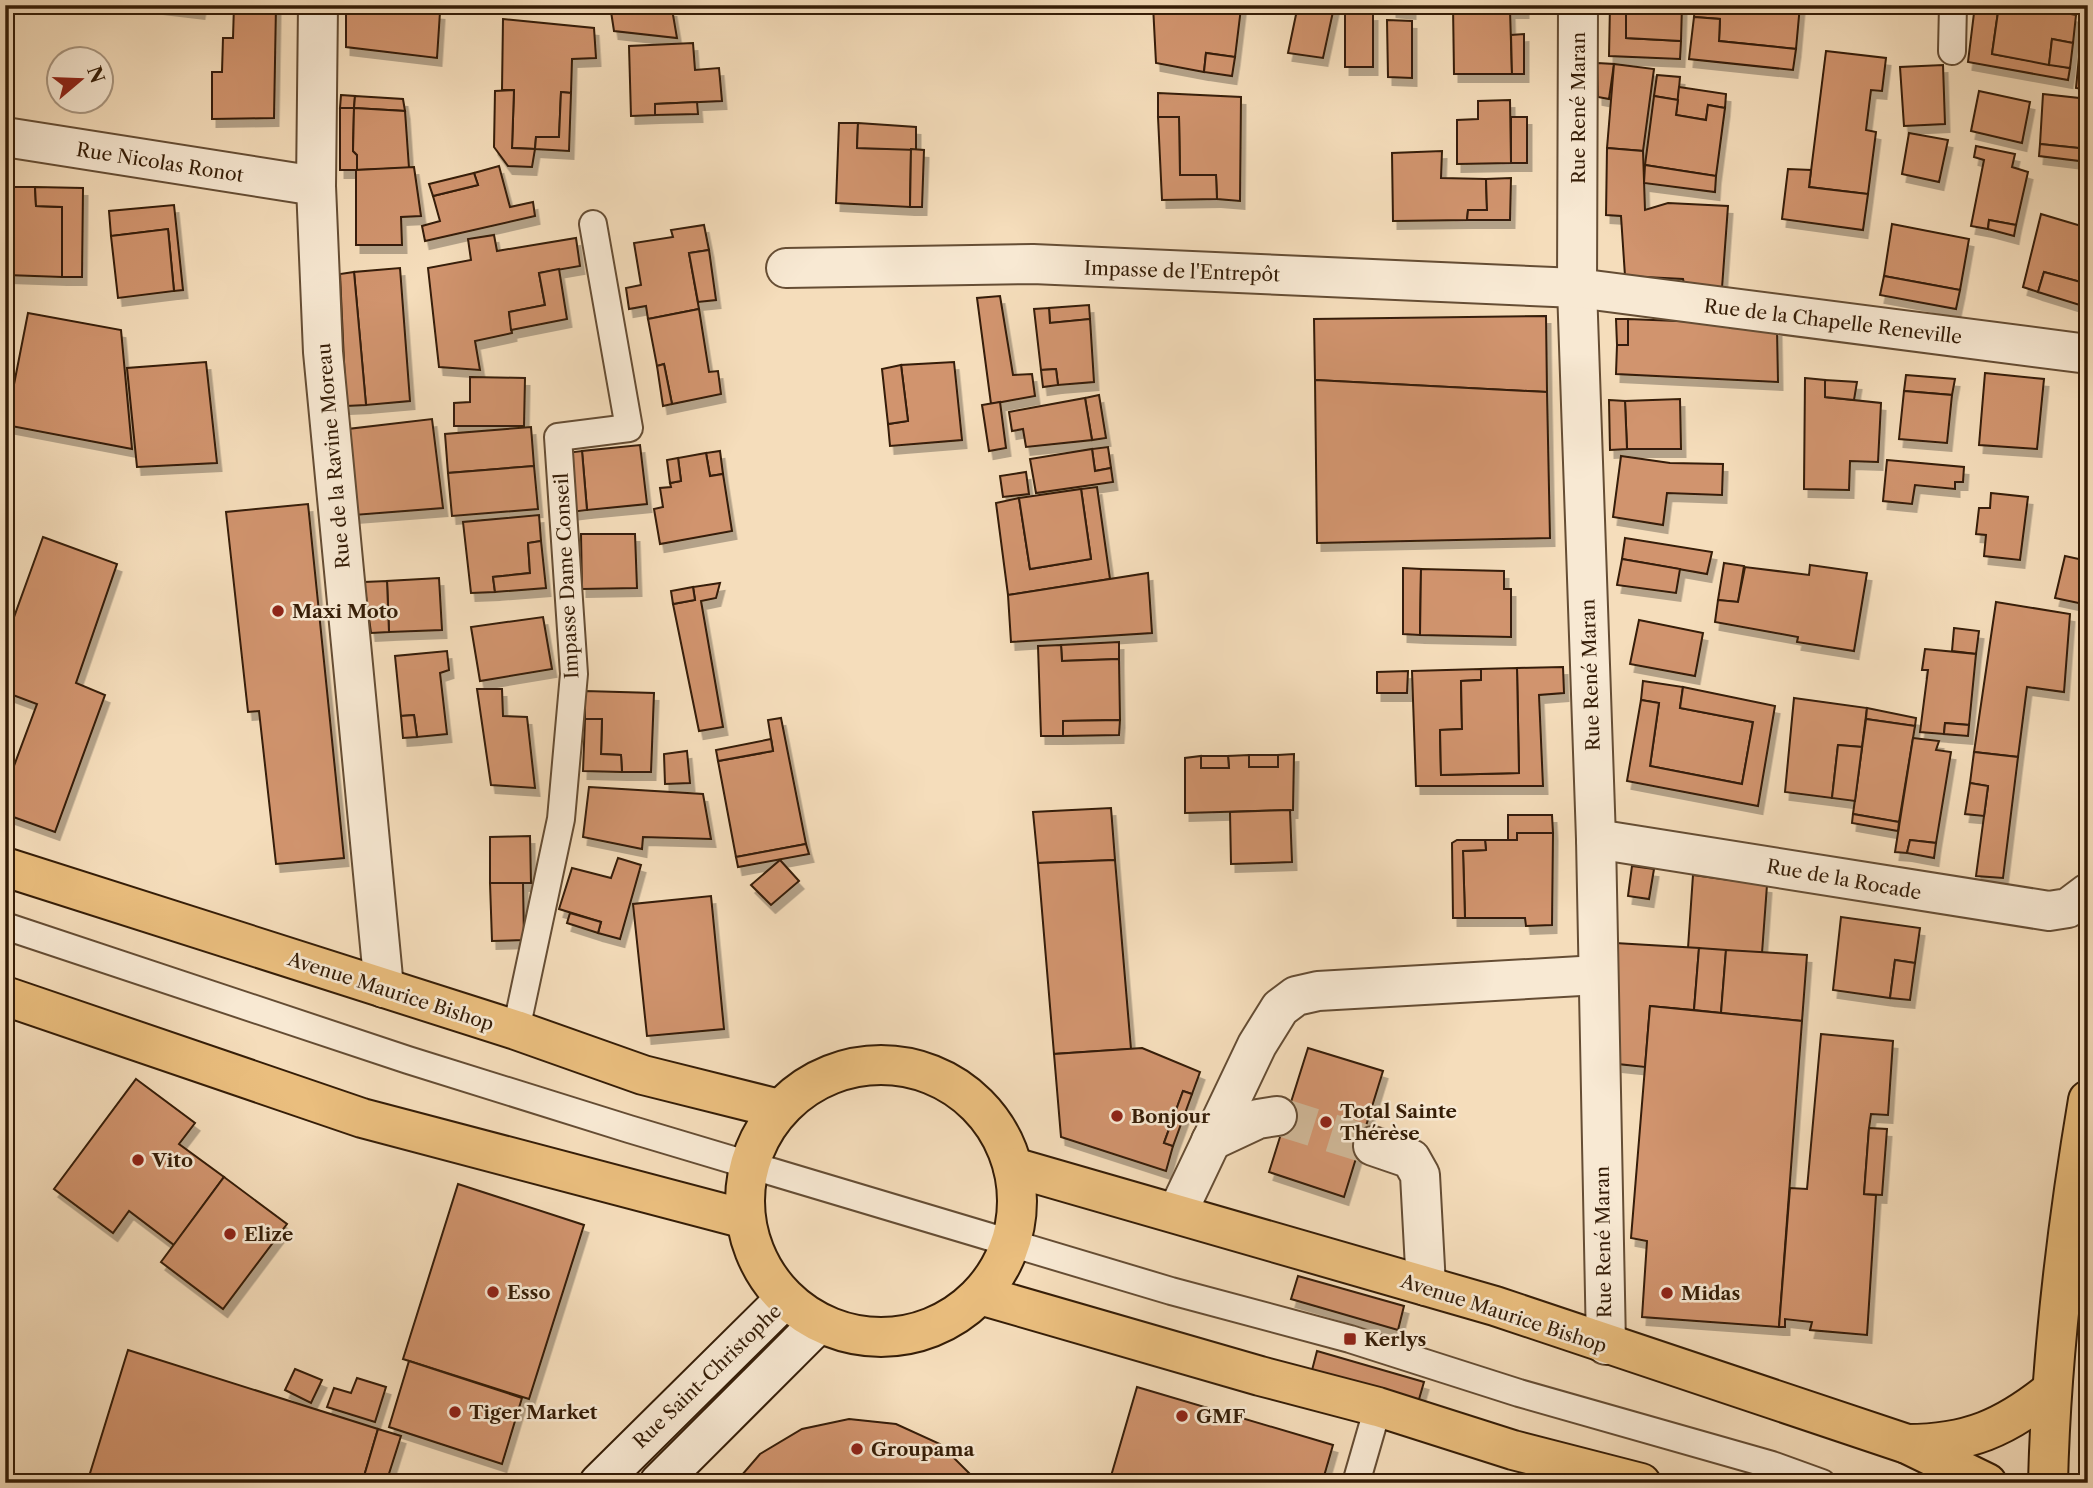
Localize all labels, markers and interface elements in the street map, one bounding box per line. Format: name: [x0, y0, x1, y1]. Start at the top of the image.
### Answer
street label: Rue René Maran: [1567, 32, 1590, 184]
north arrow: [46, 46, 116, 116]
text: N: [82, 63, 109, 86]
street label: Rue Nicolas Ronot: [75, 138, 245, 187]
street label: Impasse de l'Entrepôt: [1084, 257, 1281, 286]
street label: Rue de la Chapelle Reneville: [1703, 294, 1963, 349]
street label: Rue de la Ravine Moreau: [312, 342, 355, 570]
street label: Impasse Dame Conseil: [550, 472, 583, 680]
street label: Rue René Maran: [1576, 598, 1605, 751]
place label: Maxi Moto: [292, 600, 398, 623]
marker: Maxi Moto: [270, 603, 286, 619]
street label: Rue de la Rocade: [1765, 855, 1923, 904]
street label: Avenue Maurice Bishop: [284, 947, 497, 1036]
place label: Total Sainte Thérèse: [1340, 1100, 1457, 1145]
place label: Bonjour: [1131, 1105, 1211, 1128]
marker: Bonjour: [1109, 1108, 1125, 1124]
marker: Total Sainte Thérèse: [1318, 1114, 1334, 1130]
place label: Vito: [151, 1149, 193, 1172]
marker: Vito: [130, 1152, 146, 1168]
street label: Rue René Maran: [1591, 1166, 1616, 1318]
place label: Elize: [244, 1223, 293, 1246]
marker: Elize: [222, 1226, 238, 1242]
street label: Avenue Maurice Bishop: [1397, 1269, 1610, 1358]
place label: Esso: [507, 1281, 550, 1304]
place label: Midas: [1681, 1282, 1741, 1305]
marker: Esso: [485, 1284, 501, 1300]
marker: Midas: [1659, 1285, 1675, 1301]
street label: Rue Saint-Christophe: [629, 1300, 786, 1453]
place label: Kerlys: [1364, 1328, 1426, 1351]
marker: Kerlys: [1342, 1331, 1358, 1347]
place label: Tiger Market: [469, 1401, 598, 1424]
marker: Tiger Market: [447, 1404, 463, 1420]
place label: GMF: [1196, 1405, 1245, 1428]
marker: GMF: [1174, 1408, 1190, 1424]
place label: Groupama: [871, 1438, 976, 1461]
marker: Groupama: [849, 1441, 865, 1457]

